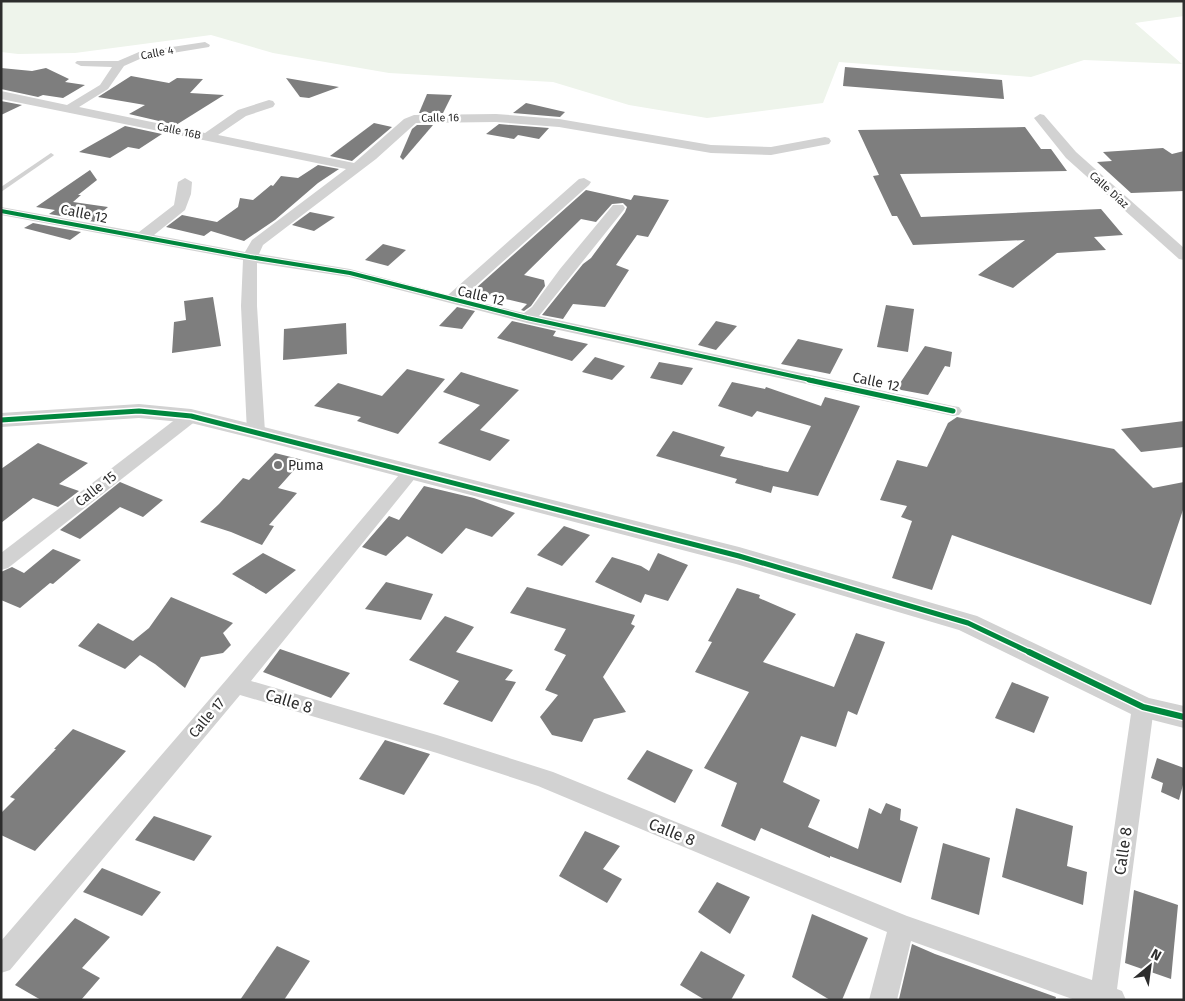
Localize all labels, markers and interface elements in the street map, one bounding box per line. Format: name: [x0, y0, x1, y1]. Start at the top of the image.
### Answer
street label: Calle 4: [140, 43, 175, 63]
street label: Calle 16: [421, 111, 459, 125]
street label: Calle 16B: [156, 120, 202, 142]
street label: Calle Díaz: [1087, 169, 1131, 211]
street label: Calle 12: [59, 201, 109, 227]
street label: Calle 12: [456, 282, 506, 310]
street label: Calle 12: [851, 369, 901, 395]
place label: Puma: [288, 457, 324, 474]
marker: Puma: [272, 459, 284, 471]
street label: Calle 15: [72, 468, 120, 510]
street label: Calle 8: [263, 685, 315, 717]
street label: Calle 17: [185, 695, 229, 741]
street label: Calle 8: [646, 814, 698, 850]
street label: Calle 8: [1110, 826, 1136, 876]
north arrow: [1125, 941, 1175, 991]
text: N: [1148, 945, 1164, 965]

